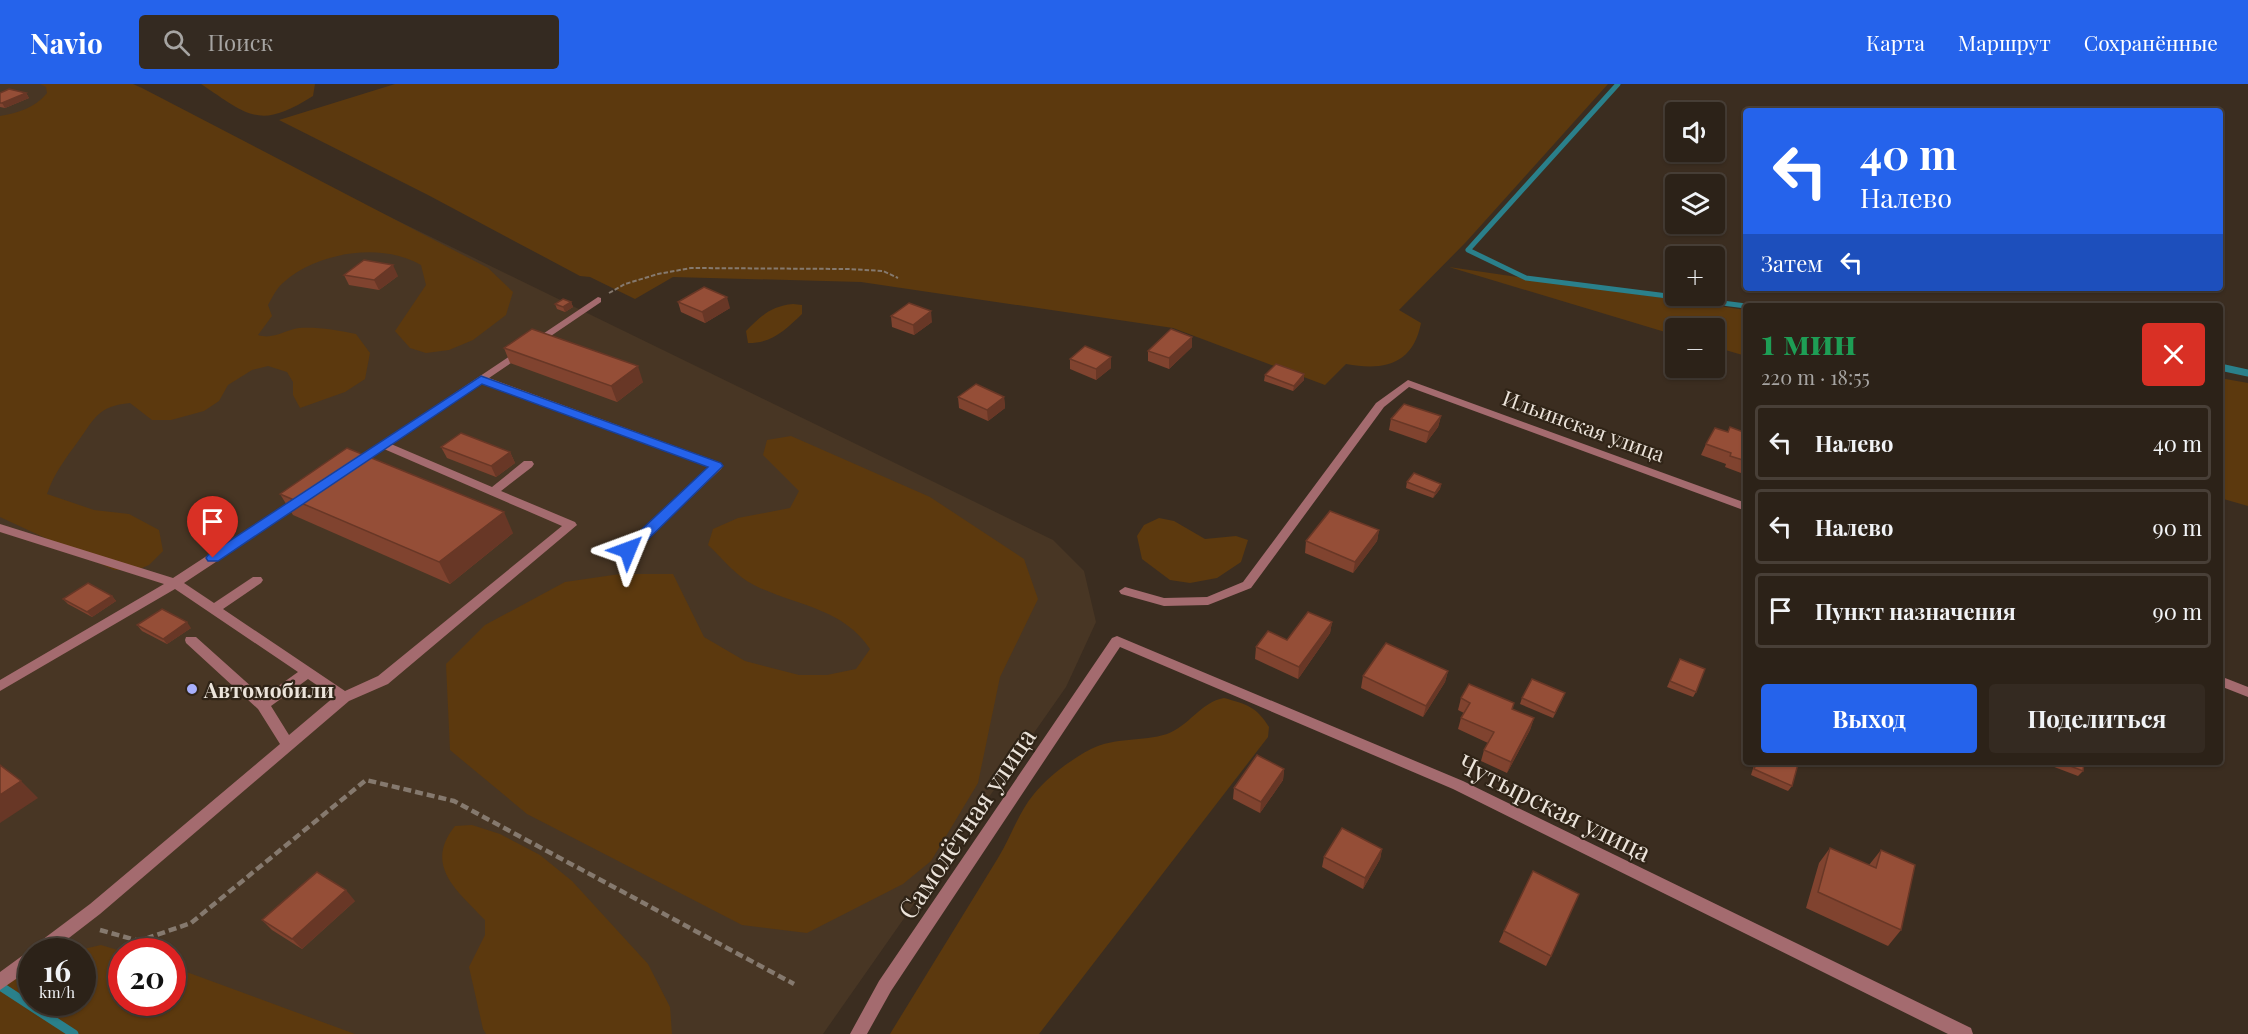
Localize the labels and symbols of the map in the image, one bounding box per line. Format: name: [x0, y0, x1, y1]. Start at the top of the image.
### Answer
street label: Ильинская улица: [1499, 383, 1670, 468]
pin: [187, 496, 238, 558]
position arrow: [596, 518, 660, 582]
place label: Автомобили: [203, 675, 334, 703]
marker: Автомобили: [185, 682, 199, 696]
street label: Самолётная улица: [889, 721, 1043, 925]
street label: Чутырская улица: [1453, 745, 1657, 869]
speed limit sign: 20: [108, 938, 186, 1016]

